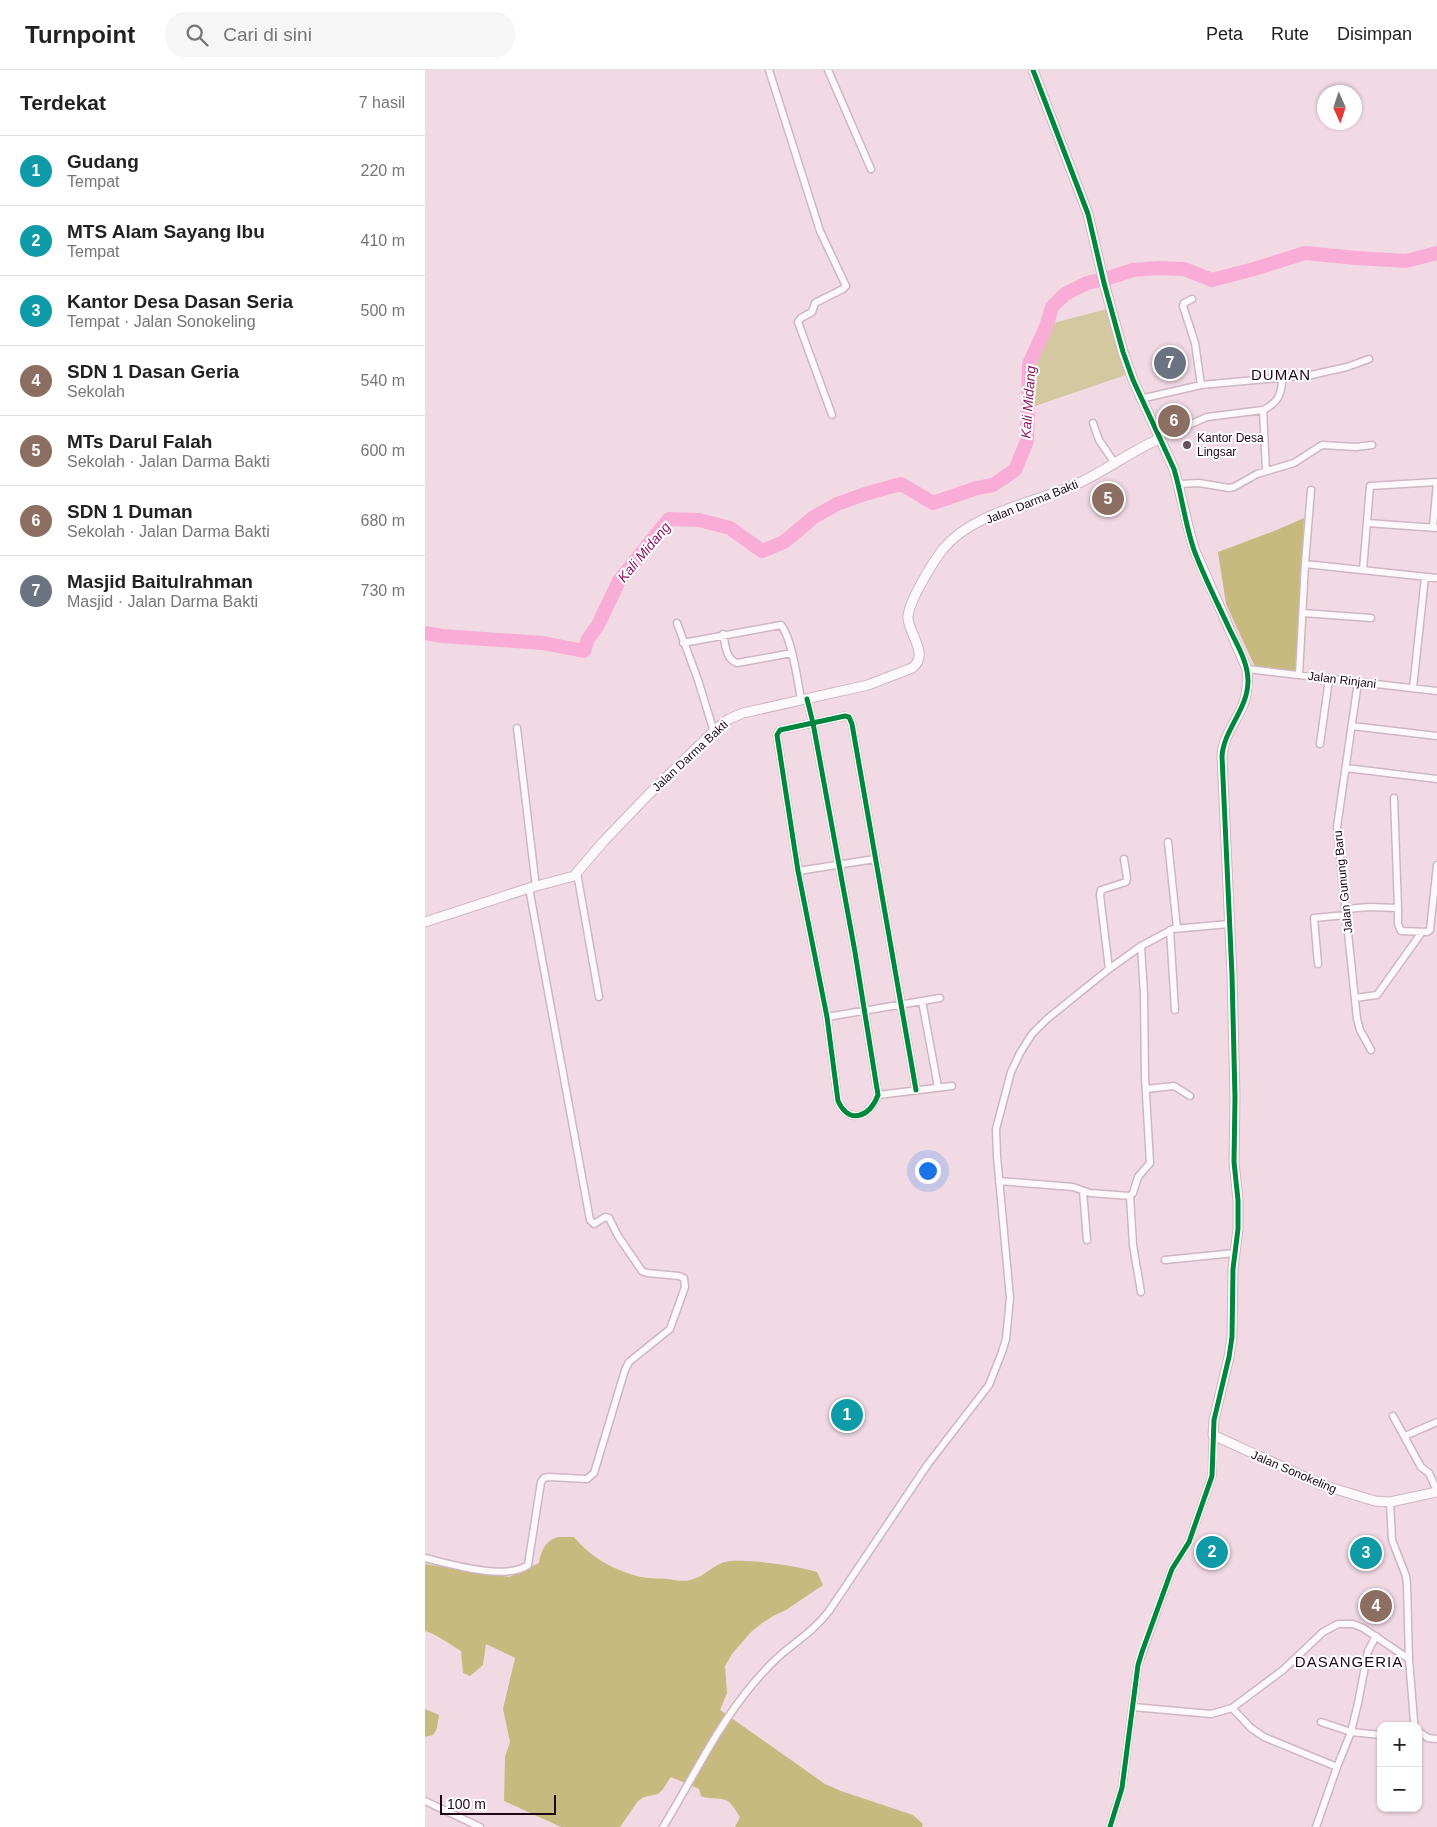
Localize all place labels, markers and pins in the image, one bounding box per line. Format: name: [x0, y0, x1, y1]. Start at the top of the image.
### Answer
pin: 7: [1154, 344, 1186, 382]
pin: 6: [1158, 402, 1190, 440]
place label: Kantor Desa Lingsar: [1197, 431, 1264, 459]
marker: Kantor Desa Lingsar: [1181, 439, 1193, 451]
pin: 5: [1092, 480, 1124, 518]
pin: 1: [831, 1396, 863, 1434]
pin: 2: [1196, 1533, 1228, 1571]
pin: 3: [1350, 1534, 1382, 1572]
pin: 4: [1360, 1587, 1392, 1625]

